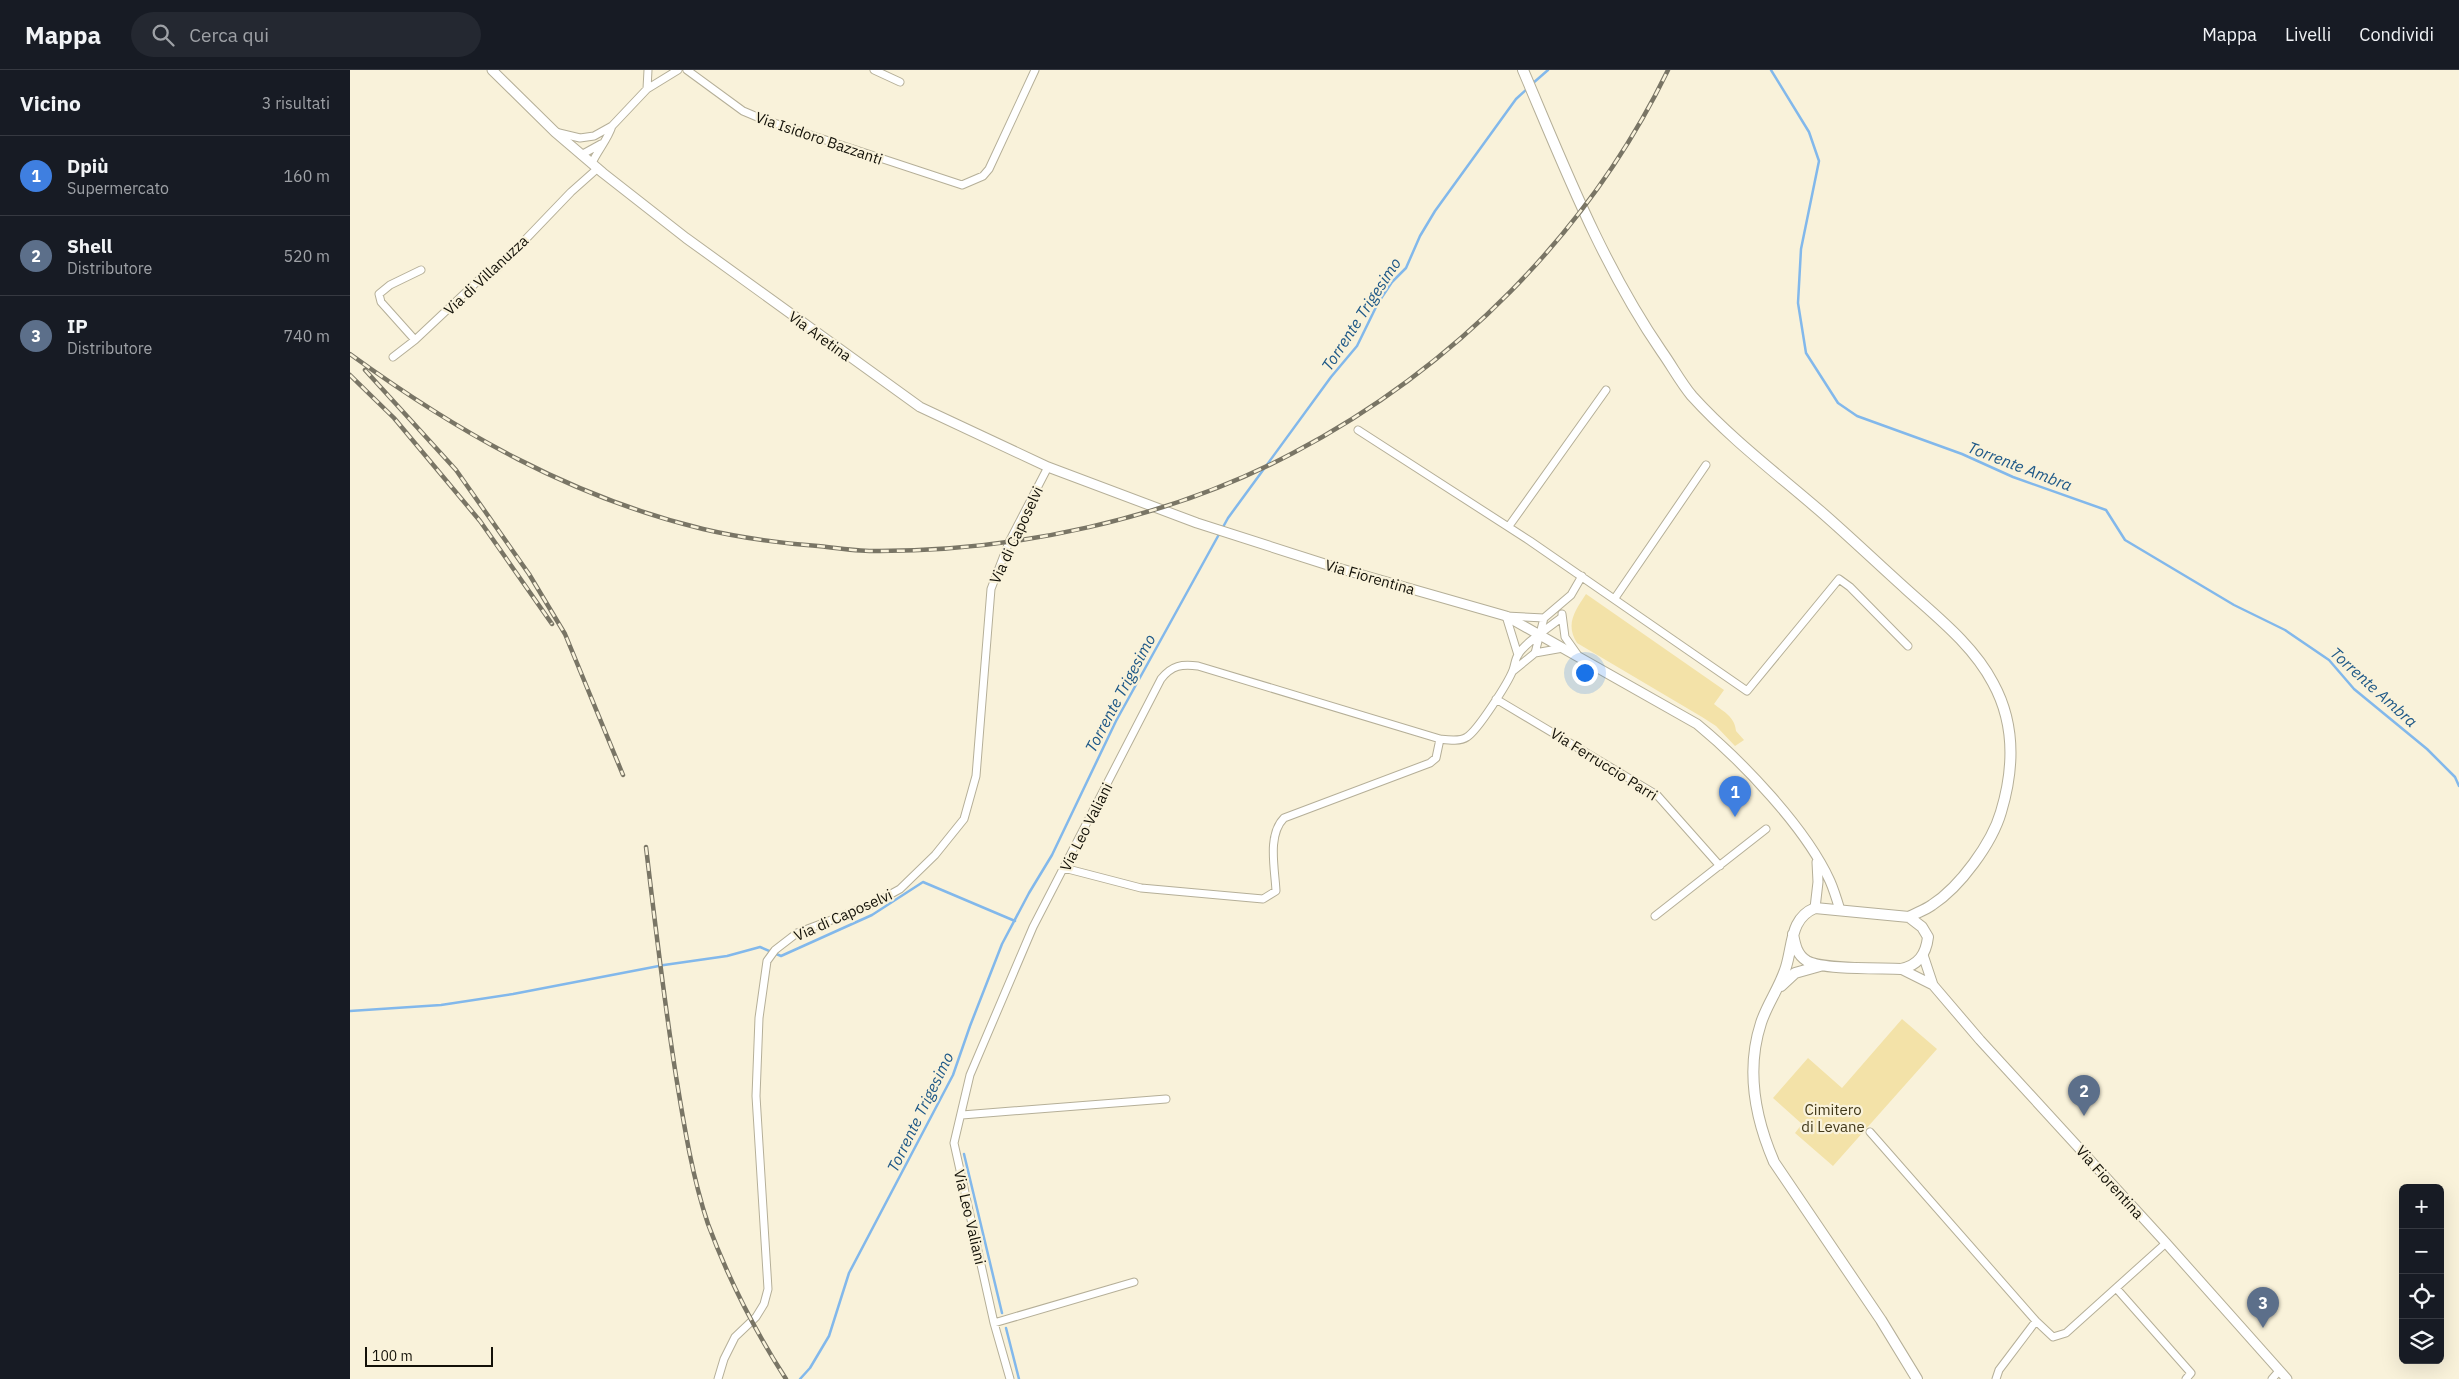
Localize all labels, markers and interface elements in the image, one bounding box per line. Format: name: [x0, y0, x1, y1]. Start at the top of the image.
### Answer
search box: [131, 12, 481, 57]
text: Mappa: [25, 19, 101, 51]
icon: search: [149, 21, 177, 49]
text: Cerca qui: [189, 23, 269, 47]
text: Mappa: [2202, 23, 2257, 46]
text: Livelli: [2285, 23, 2331, 46]
text: Condividi: [2359, 23, 2434, 46]
text: Vicino: [20, 89, 81, 117]
text: 3 risultati: [262, 93, 330, 113]
street label: Via Isidoro Bazzanti: [753, 107, 885, 169]
text: Dpiù: [67, 154, 109, 178]
text: 1: [31, 166, 41, 186]
text: 160 m: [283, 166, 330, 186]
text: Supermercato: [67, 178, 169, 198]
street label: Via di Villanuzza: [440, 231, 532, 319]
text: Shell: [67, 234, 112, 258]
text: 2: [31, 246, 41, 266]
text: 520 m: [283, 246, 330, 266]
water label: Torrente Trigesimo: [1317, 253, 1405, 374]
text: Distributore: [67, 258, 152, 278]
street label: Via Aretina: [785, 307, 855, 365]
text: IP: [67, 314, 88, 338]
text: 3: [31, 326, 41, 346]
text: 740 m: [283, 326, 330, 346]
text: Distributore: [67, 338, 152, 358]
water label: Torrente Ambra: [1965, 437, 2075, 495]
street label: Via di Caposelvi: [985, 483, 1047, 587]
street label: Via Fiorentina: [1323, 555, 1417, 599]
water label: Torrente Trigesimo: [1080, 630, 1160, 756]
water label: Torrente Ambra: [2326, 643, 2422, 731]
your location: [1572, 660, 1598, 686]
street label: Via Ferruccio Parri: [1547, 723, 1661, 805]
pin: 1: [1719, 776, 1751, 817]
street label: Via Leo Valiani: [1056, 780, 1116, 874]
street label: Via di Caposelvi: [791, 885, 895, 945]
water label: Torrente Trigesimo: [882, 1049, 958, 1175]
pin: 2: [2068, 1075, 2100, 1116]
park label: Cimitero di Levane: [1801, 1100, 1865, 1136]
street label: Via Fiorentina: [2072, 1141, 2148, 1223]
street label: Via Leo Valiani: [950, 1168, 990, 1266]
map controls: [2399, 1184, 2444, 1364]
button: +: [2399, 1184, 2444, 1229]
button: −: [2399, 1229, 2444, 1274]
button: locate: [2399, 1274, 2444, 1319]
pin: 3: [2247, 1287, 2279, 1328]
button: layers: [2399, 1319, 2444, 1364]
scale bar: [365, 1344, 492, 1367]
text: 100 m: [372, 1347, 413, 1365]

